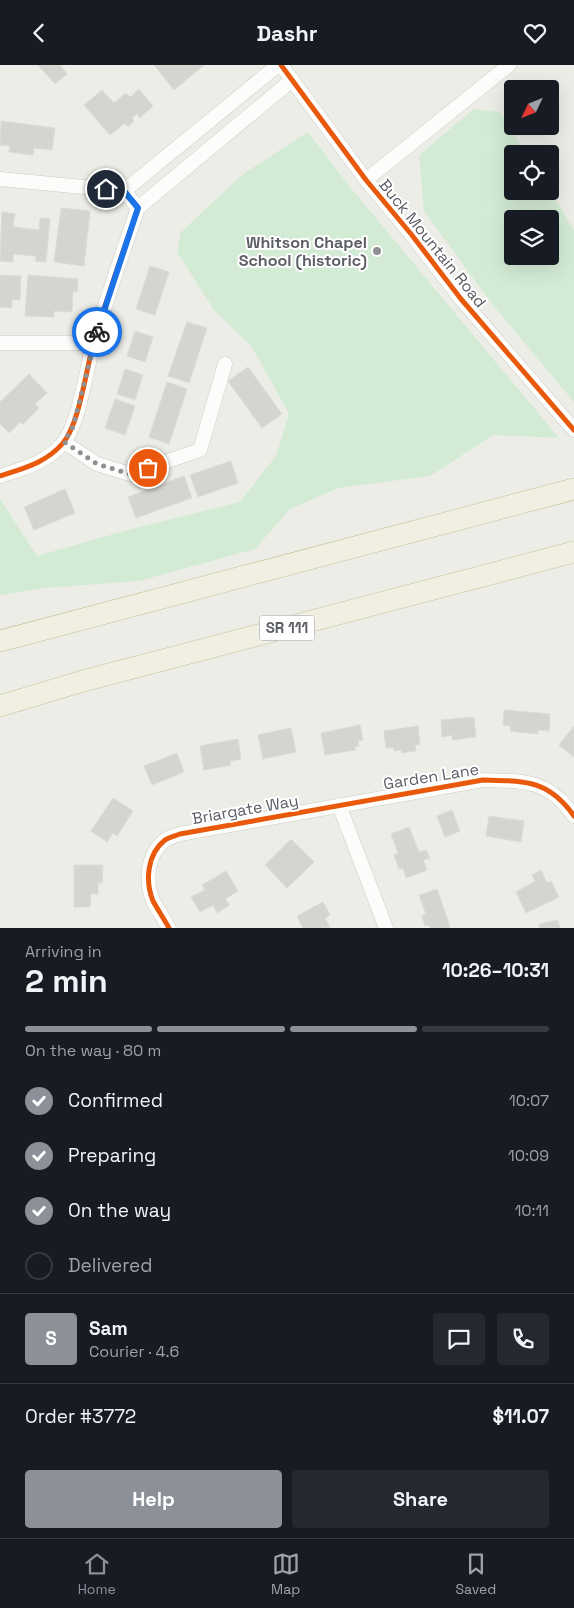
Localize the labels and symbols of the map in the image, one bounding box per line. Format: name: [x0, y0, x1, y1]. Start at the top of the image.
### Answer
north arrow: [504, 80, 559, 135]
pin: [85, 168, 127, 210]
street label: Buck Mountain Road: [374, 175, 491, 312]
place label: Whitson Chapel School (historic): [239, 232, 367, 271]
marker: Whitson Chapel School (historic): [371, 245, 383, 257]
courier: [72, 307, 122, 357]
pin: [127, 447, 169, 489]
road number: SR 111: [260, 615, 314, 641]
street label: Garden Lane: [382, 759, 480, 794]
street label: Briargate Way: [190, 790, 300, 829]

